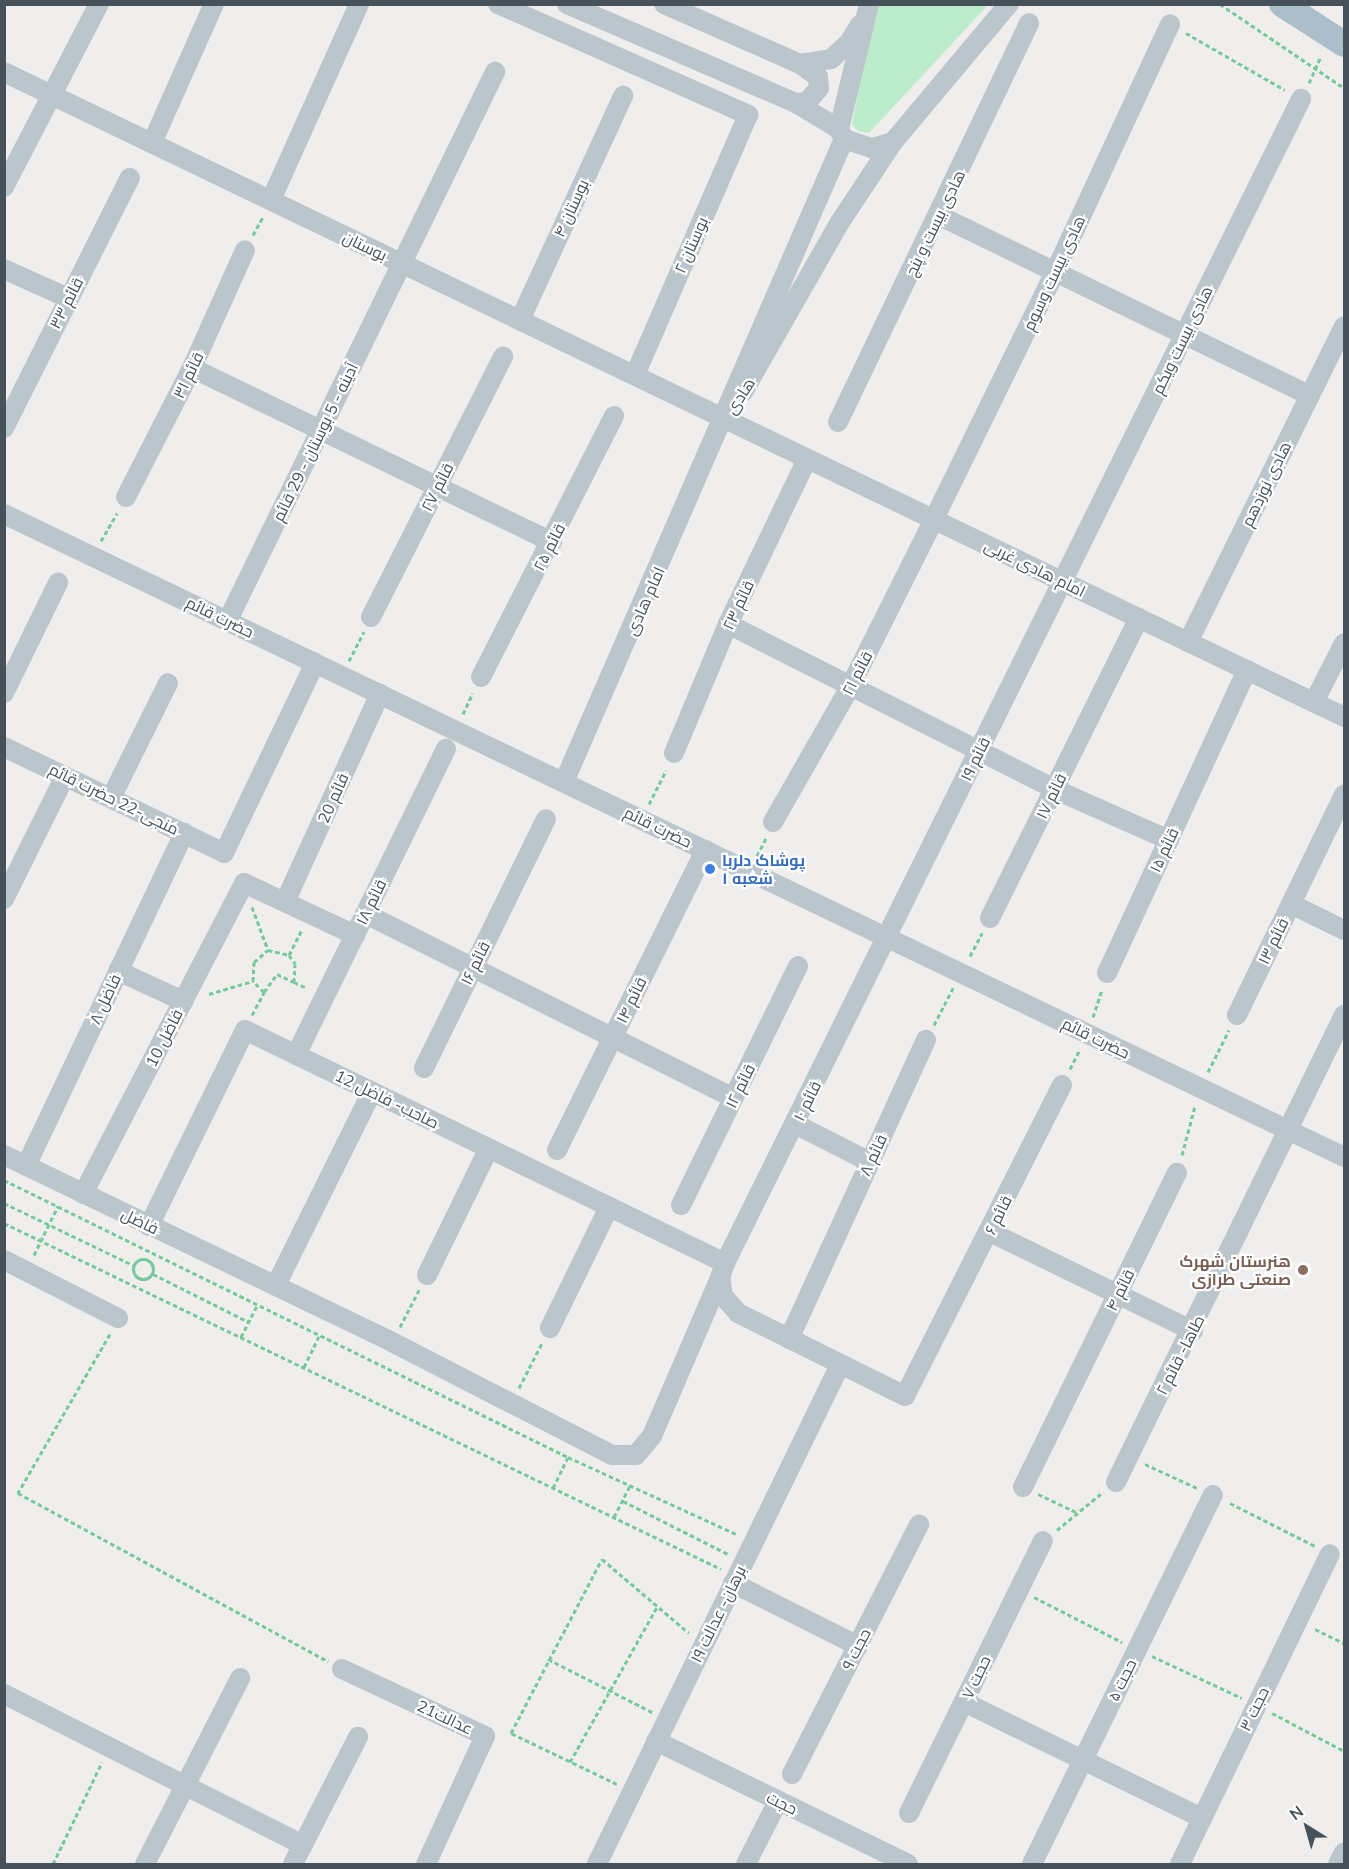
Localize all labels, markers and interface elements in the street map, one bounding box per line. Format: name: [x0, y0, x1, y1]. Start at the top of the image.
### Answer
street label: هادی بیست و پنج: [901, 167, 969, 279]
street label: بوستان ۴: [549, 176, 593, 240]
street label: هادی بیست وسوم: [1019, 212, 1089, 334]
street label: بوستان ۲: [670, 214, 712, 276]
street label: بوستان: [340, 227, 390, 265]
street label: قائم ۳۳: [45, 274, 87, 332]
street label: هادی بیست ویکم: [1148, 283, 1216, 397]
street label: قائم ۳۱: [169, 349, 207, 401]
street label: آدینه - 5 بوستان - 29 قائم: [268, 360, 362, 524]
street label: هادی: [721, 374, 759, 418]
street label: هادی نوزدهم: [1237, 438, 1295, 530]
street label: قائم ۲۷: [417, 460, 457, 514]
street label: قائم ۲۵: [529, 520, 569, 574]
street label: امام هادی غربی: [981, 535, 1089, 601]
street label: امام هادی: [621, 564, 669, 638]
street label: قائم ۲۳: [718, 577, 758, 633]
street label: حضرت قائم: [183, 592, 257, 642]
street label: قائم ۲۱: [838, 648, 876, 698]
street label: قائم ۱۹: [956, 734, 994, 784]
street label: منجی-22 حضرت قائم: [46, 759, 182, 839]
street label: قائم 20: [314, 770, 352, 826]
street label: قائم ۱۷: [1032, 770, 1070, 822]
street label: حضرت قائم: [621, 802, 695, 852]
street label: قائم ۱۵: [1145, 825, 1183, 875]
place label: پوشاک دلربا شعبه ۱: [722, 850, 805, 888]
marker: پوشاک دلربا شعبه ۱: [703, 862, 717, 876]
street label: قائم ۱۸: [352, 876, 390, 928]
street label: قائم ۱۳: [1254, 915, 1292, 967]
street label: قائم ۱۶: [456, 938, 494, 988]
street label: فاضل ۸: [85, 971, 125, 1027]
street label: قائم ۱۴: [612, 974, 650, 1026]
street label: فاضل 10: [141, 1006, 187, 1070]
street label: حضرت قائم: [1059, 1013, 1133, 1063]
street label: قائم ۱۲: [721, 1061, 759, 1111]
street label: صاحب- فاضل 12: [332, 1066, 442, 1132]
street label: قائم ۱۰: [789, 1078, 825, 1124]
street label: قائم ۸: [855, 1131, 891, 1179]
street label: قائم ۶: [980, 1192, 1016, 1238]
street label: فاضل: [118, 1204, 162, 1238]
place label: هنرستان شهرک صنعتی طرازی: [1180, 1251, 1291, 1289]
marker: هنرستان شهرک صنعتی طرازی: [1296, 1263, 1310, 1277]
street label: قائم ۴: [1102, 1266, 1138, 1314]
street label: طاها- قائم ۲: [1152, 1312, 1208, 1398]
street label: برهان- عدالت ۱۹: [686, 1562, 750, 1666]
street label: حجت ۹: [837, 1625, 875, 1673]
street label: حجت ۷: [957, 1652, 995, 1702]
street label: حجت ۵: [1104, 1656, 1140, 1704]
street label: حجت ۳: [1235, 1684, 1273, 1734]
street label: 21عدالت: [414, 1696, 476, 1738]
street label: حجت: [764, 1787, 800, 1819]
north arrow: [1277, 1797, 1337, 1857]
text: N: [1285, 1801, 1307, 1824]

